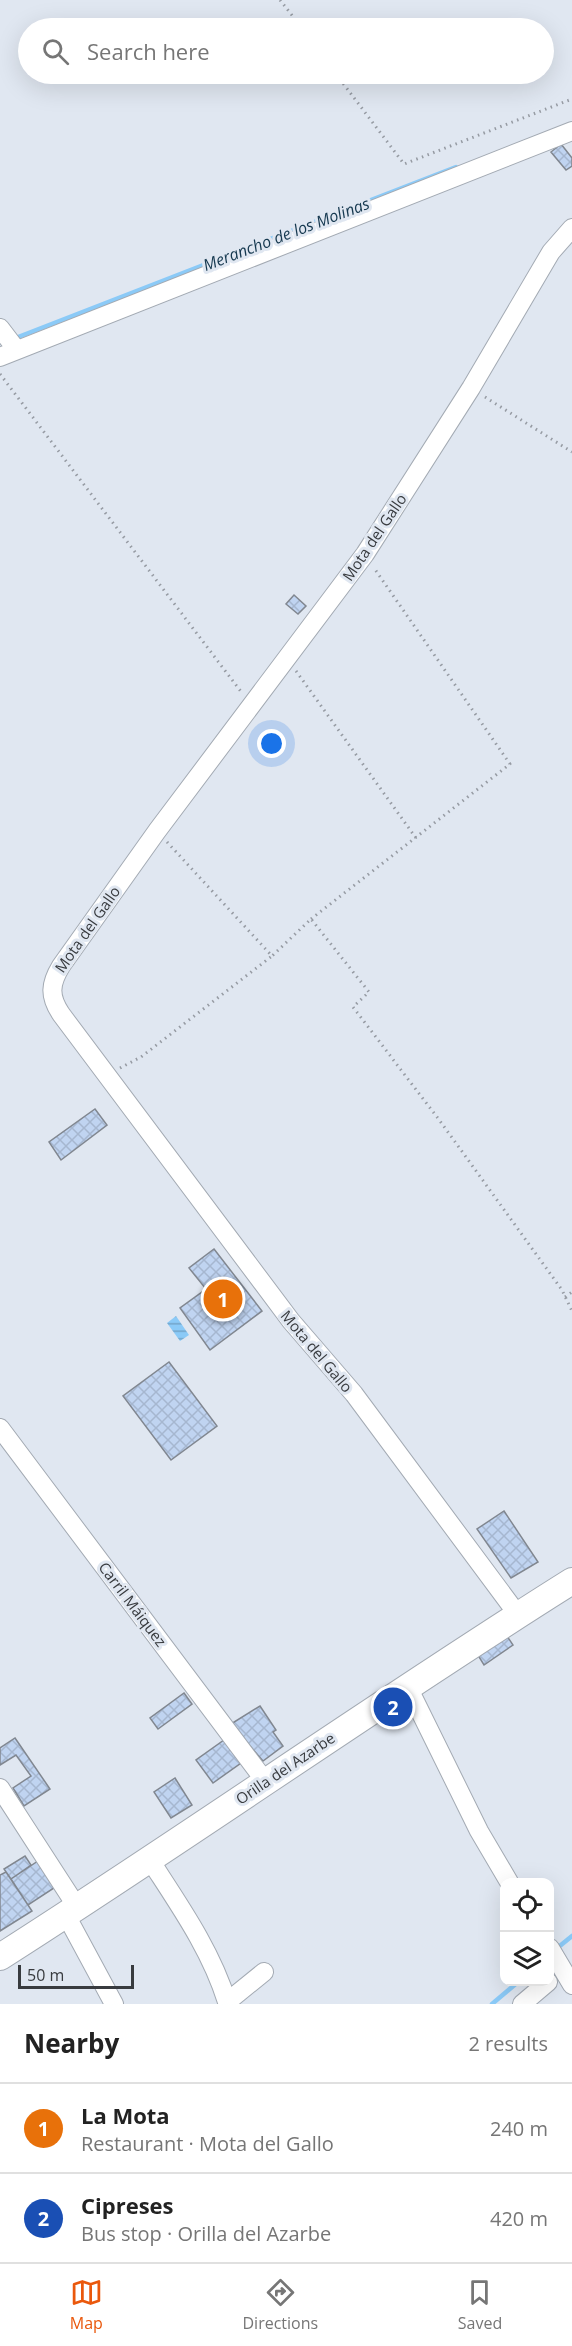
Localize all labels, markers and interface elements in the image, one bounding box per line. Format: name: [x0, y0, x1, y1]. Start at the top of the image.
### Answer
search box: [18, 18, 554, 84]
icon: search: [39, 35, 72, 68]
text: Search here: [87, 36, 210, 66]
water label: Merancho de los Molinas: [200, 192, 373, 276]
street label: Mota del Gallo: [337, 489, 411, 585]
your location: [257, 729, 286, 758]
street label: Mota del Gallo: [50, 882, 124, 976]
pin: 1: [204, 1276, 242, 1322]
street label: Mota del Gallo: [277, 1306, 357, 1396]
street label: Carril Máiquez: [95, 1558, 171, 1650]
pin: 2: [374, 1684, 412, 1730]
street label: Orilla del Azarbe: [232, 1727, 338, 1809]
map controls: [500, 1878, 554, 1986]
button: locate: [500, 1878, 554, 1932]
button: layers: [500, 1932, 554, 1986]
scale bar: [18, 1962, 134, 1990]
text: 50 m: [27, 1964, 64, 1986]
text: Nearby: [24, 2025, 119, 2061]
text: 2 results: [468, 2030, 548, 2057]
text: La Mota: [81, 2100, 170, 2130]
text: 1: [38, 2115, 49, 2142]
text: 240 m: [490, 2115, 548, 2142]
text: Restaurant · Mota del Gallo: [81, 2130, 334, 2157]
text: Cipreses: [81, 2190, 174, 2220]
text: 2: [38, 2205, 49, 2232]
text: 420 m: [490, 2205, 548, 2232]
text: Bus stop · Orilla del Azarbe: [81, 2220, 331, 2247]
tab: Map: [70, 2276, 103, 2334]
tab: Directions: [242, 2276, 318, 2334]
tab: Saved: [458, 2276, 502, 2334]

